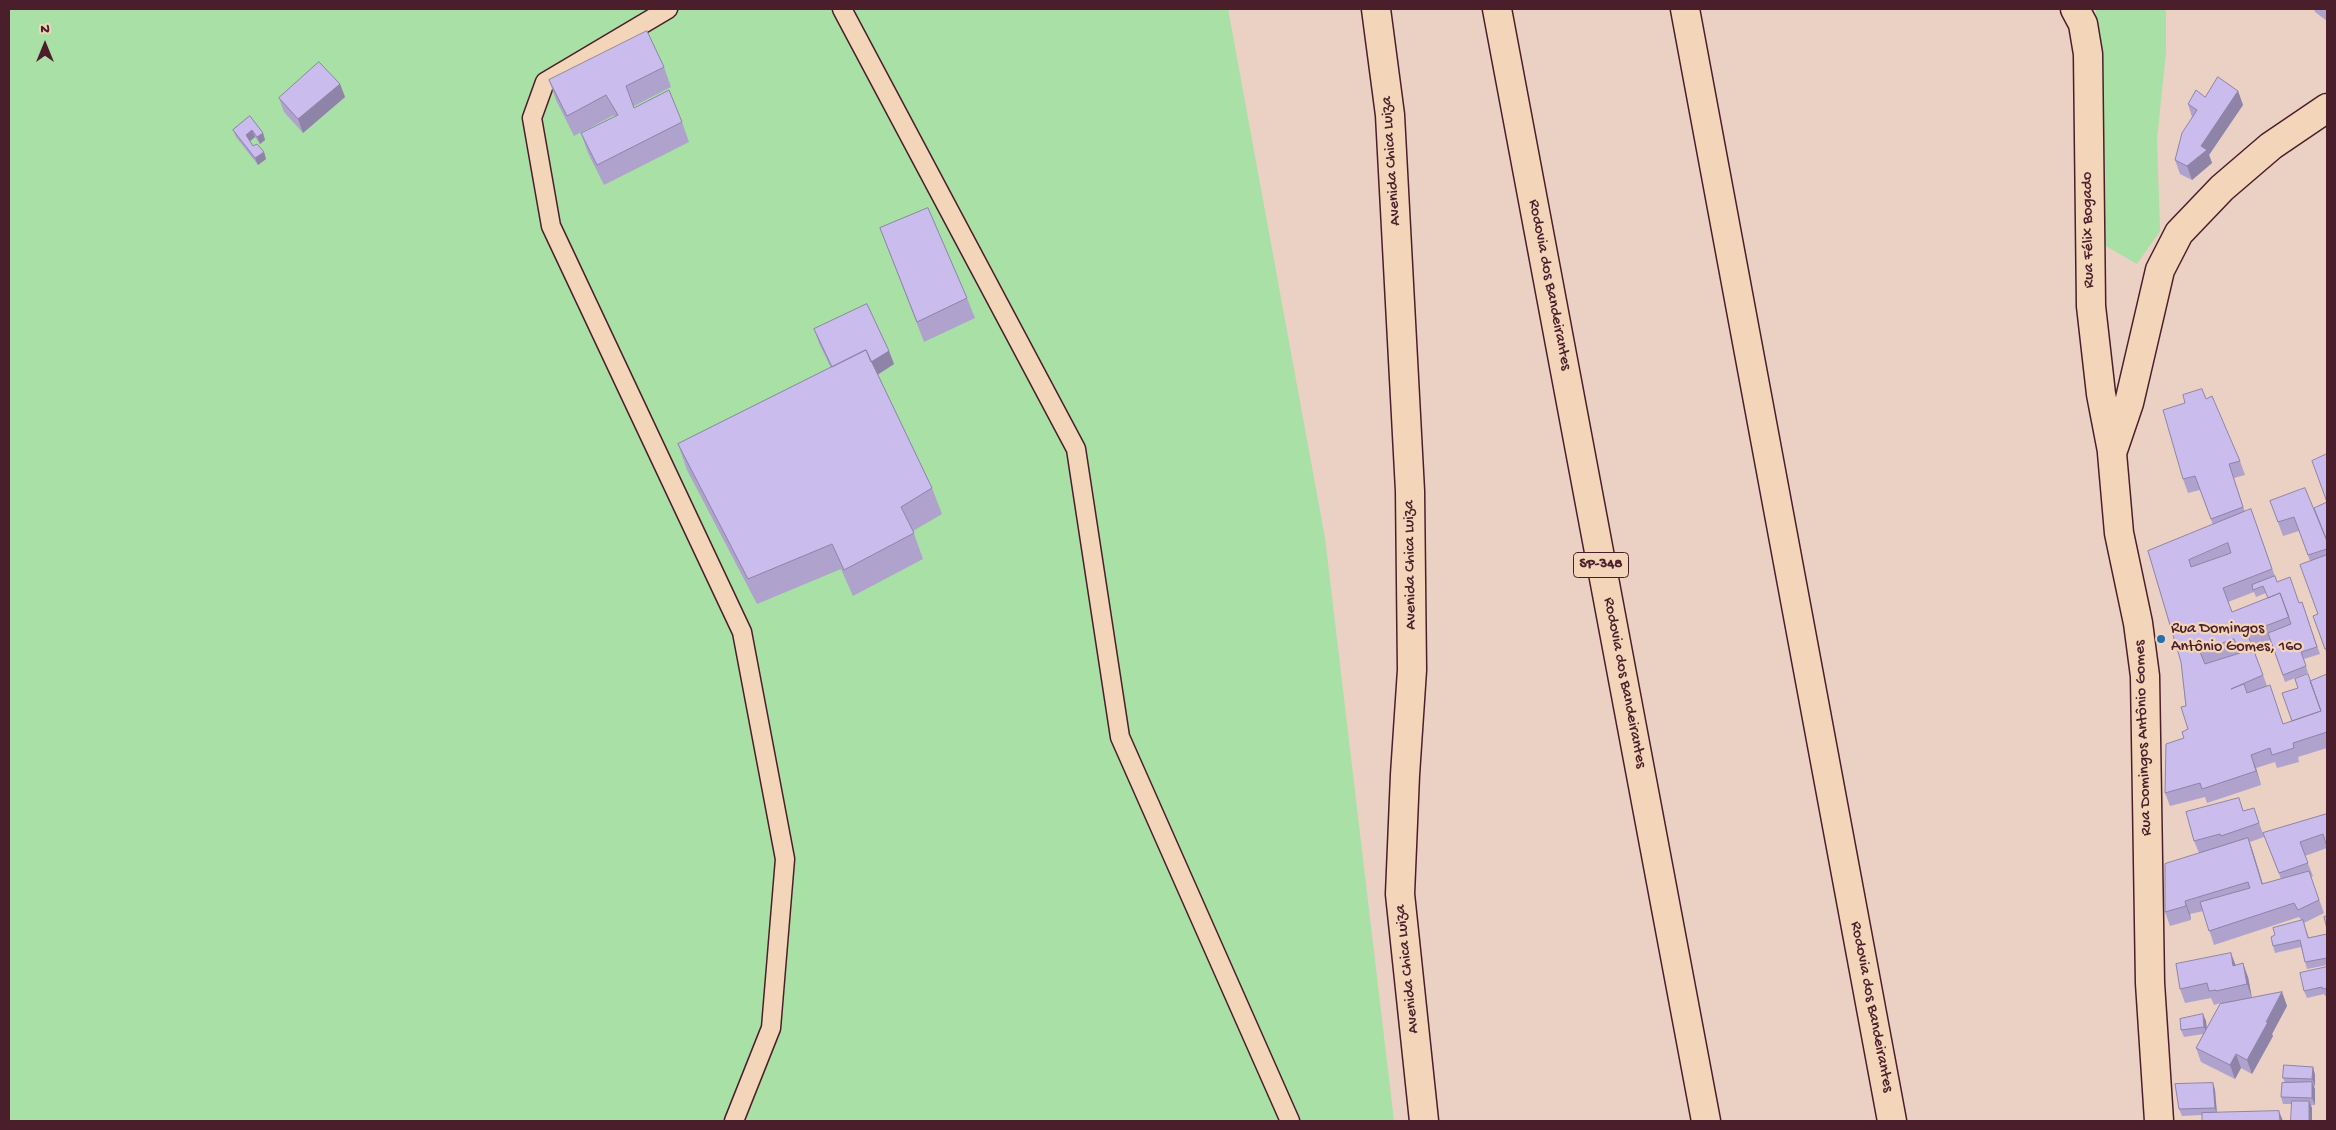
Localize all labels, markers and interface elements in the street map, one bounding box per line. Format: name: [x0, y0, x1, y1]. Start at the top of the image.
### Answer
north arrow: [20, 20, 70, 70]
text: N: [40, 21, 50, 38]
street label: Avenida Chica Luiza: [1378, 96, 1406, 226]
street label: Rua Félix Bogado: [2078, 172, 2100, 288]
street label: Rodovia dos Bandeirantes: [1523, 198, 1575, 372]
street label: Avenida Chica Luiza: [1400, 500, 1422, 630]
road number: SP-348: [1574, 552, 1628, 578]
street label: Rodovia dos Bandeirantes: [1598, 596, 1650, 770]
place label: Rua Domingos Antônio Gomes, 160: [2171, 620, 2302, 658]
marker: Rua Domingos Antônio Gomes, 160: [2155, 633, 2167, 645]
street label: Rua Domingos Antônio Gomes: [2131, 640, 2157, 836]
street label: Avenida Chica Luiza: [1392, 904, 1424, 1034]
street label: Rodovia dos Bandeirantes: [1845, 920, 1897, 1094]

